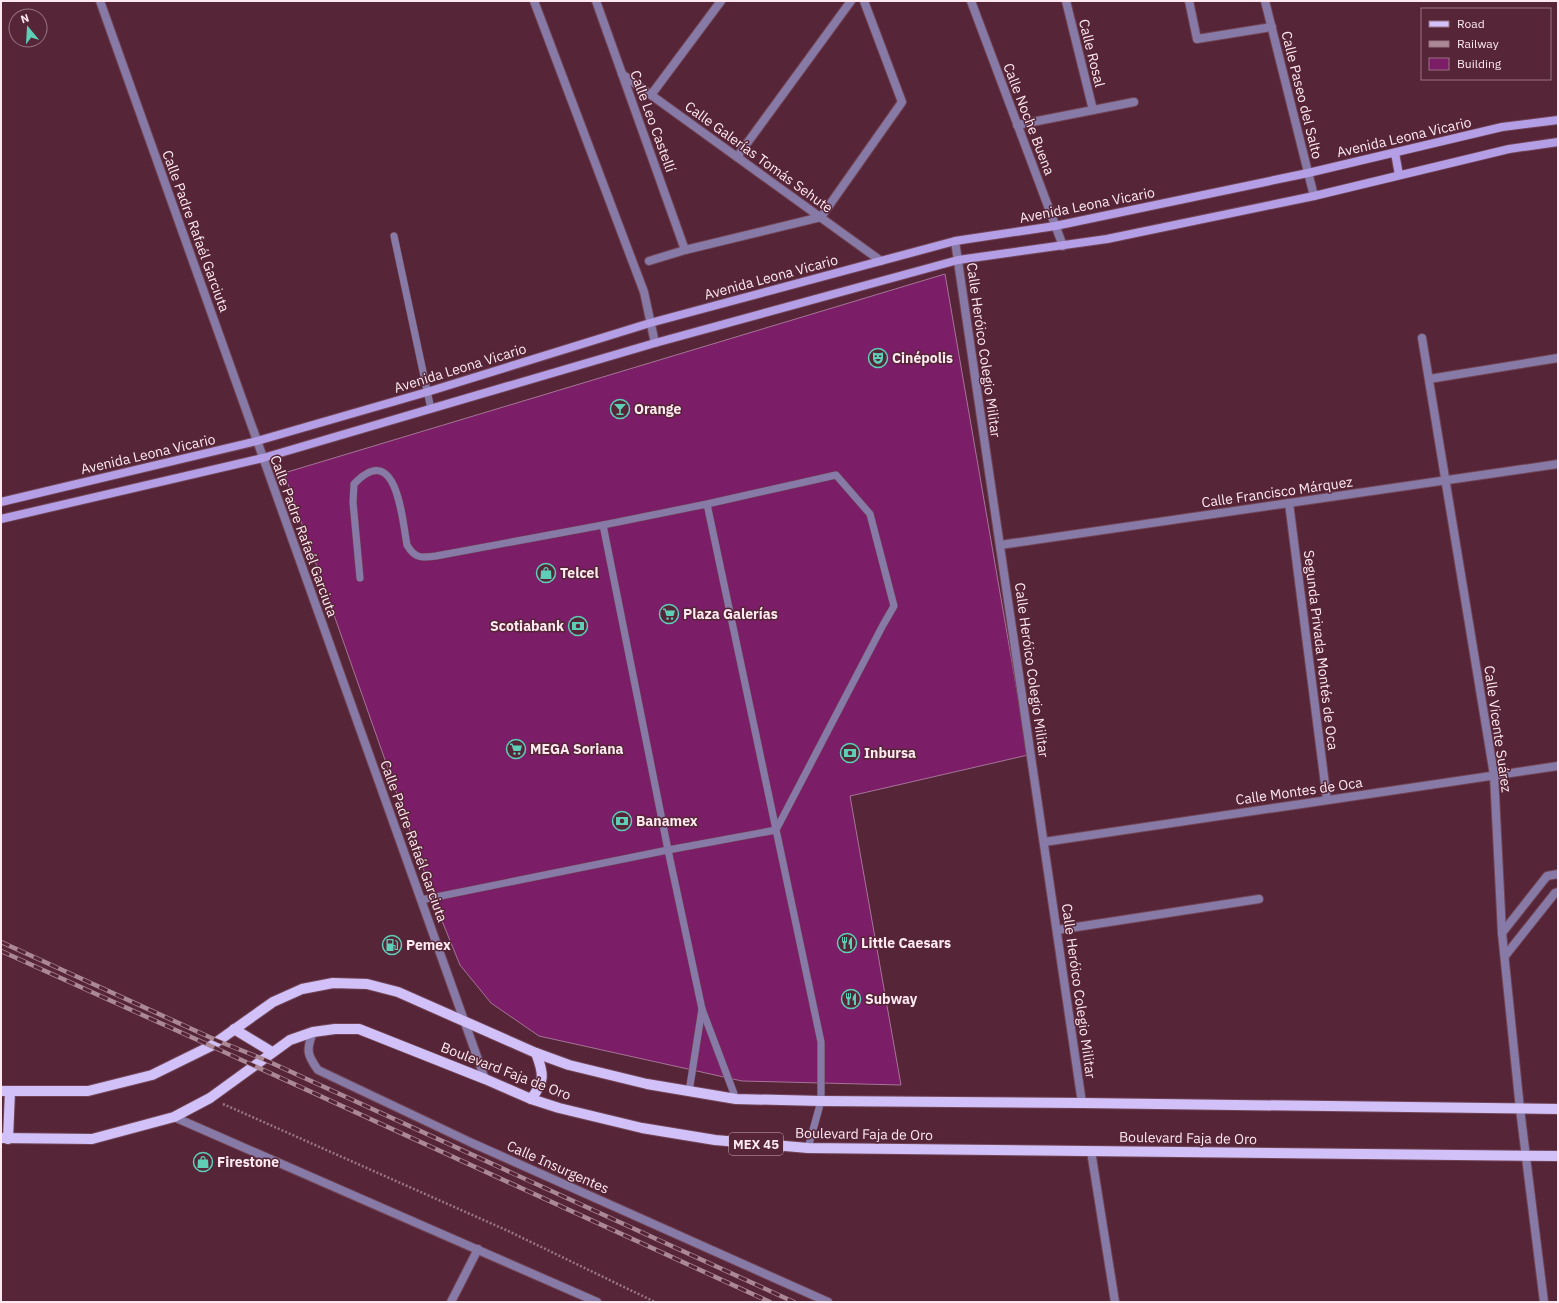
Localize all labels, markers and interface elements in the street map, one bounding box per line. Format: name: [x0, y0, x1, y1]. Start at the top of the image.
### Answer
north arrow: [8, 8, 48, 48]
legend: [1421, 8, 1551, 80]
text: N: [19, 11, 31, 26]
text: Road: [1457, 16, 1485, 31]
street label: Calle Rosal: [1075, 17, 1109, 89]
street label: Calle Paseo del Salto: [1277, 29, 1327, 161]
text: Railway: [1457, 36, 1499, 51]
text: Building: [1457, 56, 1502, 71]
street label: Calle Noche Buena: [999, 60, 1059, 178]
street label: Calle Leo Castellí: [626, 68, 680, 175]
street label: Calle Galerías Tomás Sehute: [681, 97, 837, 217]
street label: Avenida Leona Vicario: [1335, 113, 1473, 161]
street label: Calle Padre Rafaél Garciuta: [158, 148, 234, 315]
street label: Avenida Leona Vicario: [1018, 183, 1156, 227]
street label: Avenida Leona Vicario: [702, 250, 840, 304]
street label: Calle Heróico Colegio Militar: [963, 261, 1005, 439]
street label: Avenida Leona Vicario: [392, 339, 529, 397]
theatre icon: Cinépolis: [867, 347, 889, 369]
place label: Cinépolis: [892, 349, 953, 367]
bar icon: Orange: [609, 398, 631, 420]
place label: Orange: [634, 400, 681, 418]
street label: Avenida Leona Vicario: [79, 430, 217, 478]
street label: Calle Padre Rafaél Garciuta: [266, 453, 342, 620]
street label: Calle Francisco Márquez: [1200, 472, 1354, 512]
street label: Segunda Privada Montés de Oca: [1300, 549, 1342, 752]
shop icon: Telcel: [535, 562, 557, 584]
place label: Telcel: [560, 564, 599, 582]
street label: Calle Heróico Colegio Militar: [1011, 581, 1053, 759]
supermarket icon: Plaza Galerías: [658, 603, 680, 625]
place label: Plaza Galerías: [683, 605, 778, 623]
bank icon: Scotiabank: [567, 615, 589, 637]
place label: Scotiabank: [490, 617, 565, 635]
street label: Calle Vicente Suárez: [1480, 664, 1516, 794]
supermarket icon: MEGA Soriana: [505, 738, 527, 760]
place label: MEGA Soriana: [530, 740, 624, 758]
bank icon: Inbursa: [839, 742, 861, 764]
place label: Inbursa: [864, 744, 916, 762]
street label: Calle Padre Rafaél Garciuta: [376, 758, 452, 925]
street label: Calle Montes de Oca: [1234, 773, 1364, 809]
bank icon: Banamex: [611, 810, 633, 832]
place label: Banamex: [636, 812, 698, 830]
street label: Calle Heróico Colegio Militar: [1058, 902, 1100, 1080]
restaurant icon: Little Caesars: [836, 932, 858, 954]
fuel station icon: Pemex: [381, 934, 403, 956]
place label: Little Caesars: [861, 934, 951, 952]
place label: Pemex: [406, 936, 451, 954]
restaurant icon: Subway: [840, 988, 862, 1010]
place label: Subway: [865, 990, 918, 1008]
street label: Boulevard Faja de Oro: [438, 1038, 574, 1104]
street label: Boulevard Faja de Oro: [795, 1124, 933, 1144]
street label: Boulevard Faja de Oro: [1119, 1128, 1257, 1148]
road number: MEX 45: [729, 1133, 783, 1155]
street label: Calle Insurgentes: [504, 1136, 612, 1198]
shop icon: Firestone: [192, 1151, 214, 1173]
place label: Firestone: [217, 1153, 279, 1171]

